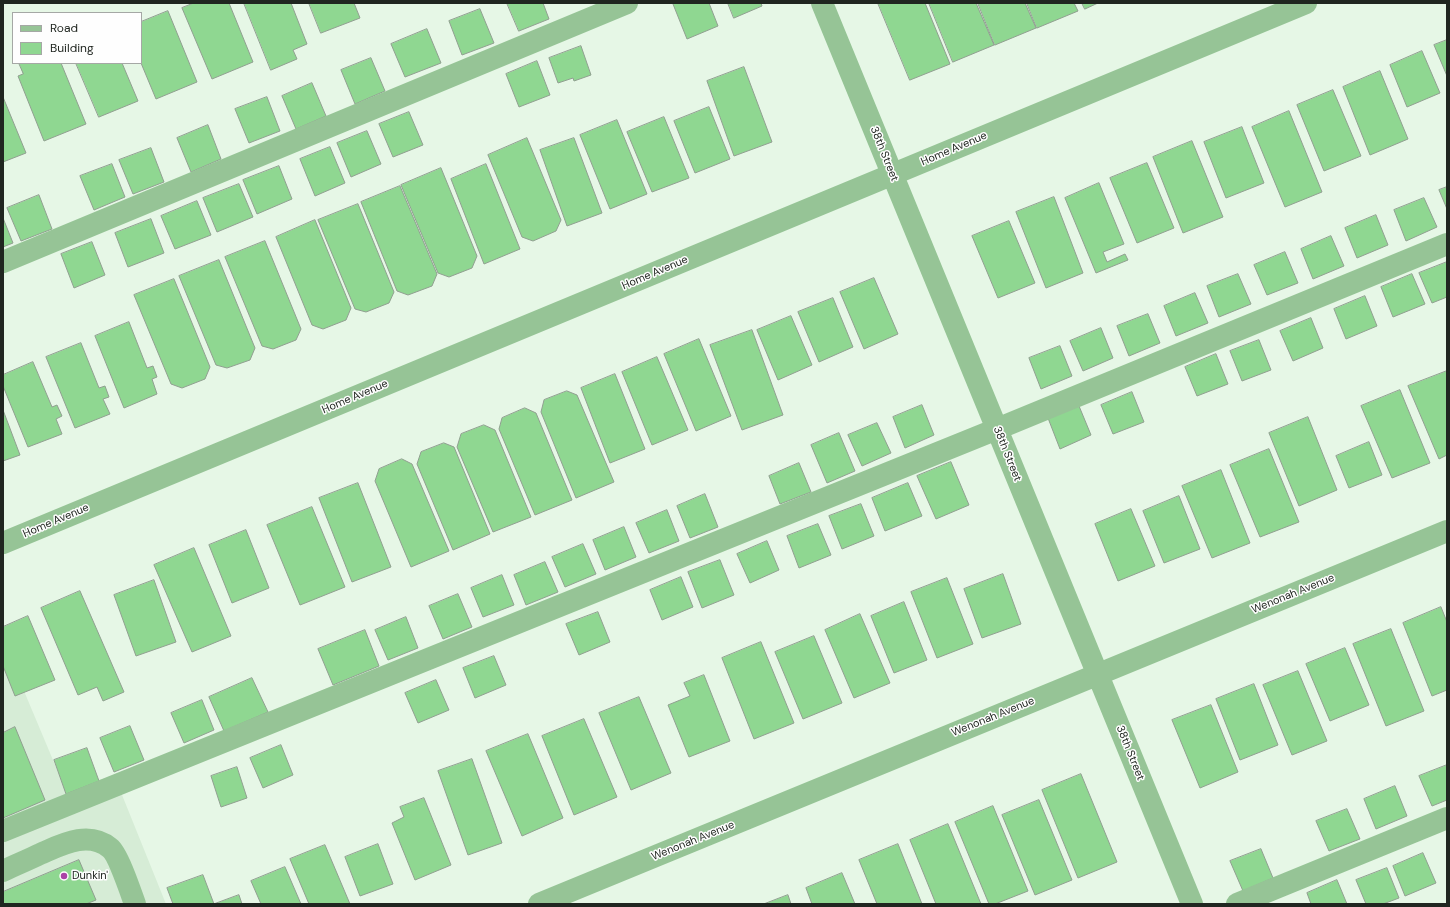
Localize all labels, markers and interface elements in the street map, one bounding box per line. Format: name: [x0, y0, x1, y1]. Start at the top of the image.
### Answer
legend: [12, 12, 142, 64]
text: Road: [50, 20, 78, 36]
text: Building: [50, 40, 94, 56]
street label: 38th Street: [867, 125, 901, 183]
street label: Home Avenue: [919, 129, 989, 169]
street label: Home Avenue: [620, 253, 690, 293]
street label: Home Avenue: [320, 377, 390, 417]
street label: 38th Street: [990, 425, 1024, 483]
street label: Home Avenue: [21, 501, 91, 541]
street label: Wenonah Avenue: [1250, 571, 1336, 617]
street label: Wenonah Avenue: [950, 694, 1036, 740]
street label: 38th Street: [1113, 724, 1147, 782]
street label: Wenonah Avenue: [650, 818, 736, 864]
place label: Dunkin': [72, 869, 108, 883]
marker: Dunkin': [59, 871, 69, 881]

